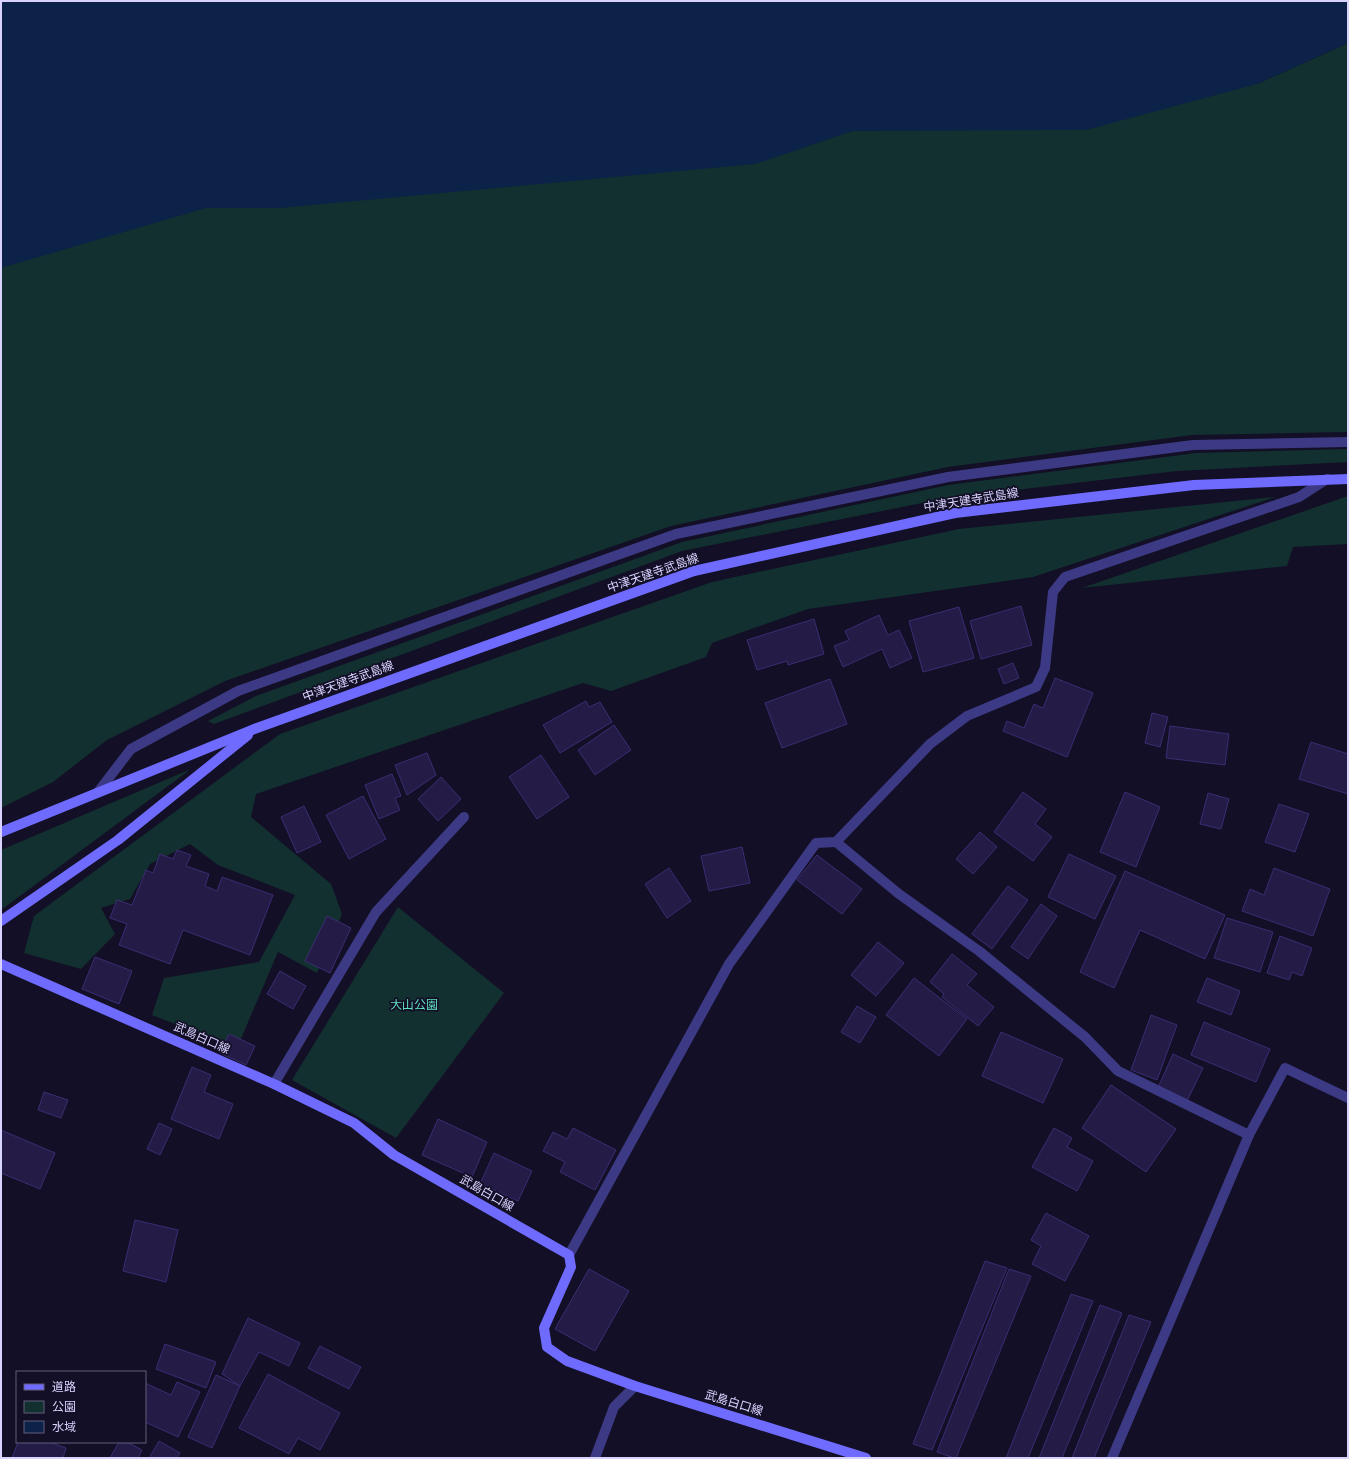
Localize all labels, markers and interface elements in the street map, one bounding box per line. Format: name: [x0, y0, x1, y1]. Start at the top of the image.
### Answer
street label: 中津天建寺武島線: [922, 486, 1020, 514]
street label: 中津天建寺武島線: [605, 551, 701, 595]
street label: 中津天建寺武島線: [300, 658, 396, 704]
park label: 大山公園: [390, 998, 438, 1012]
street label: 武島白口線: [172, 1019, 232, 1057]
street label: 武島白口線: [458, 1172, 516, 1214]
legend: [16, 1371, 146, 1443]
text: 道路: [52, 1380, 76, 1394]
street label: 武島白口線: [703, 1388, 765, 1418]
text: 公園: [52, 1400, 76, 1414]
text: 水域: [52, 1420, 76, 1434]

